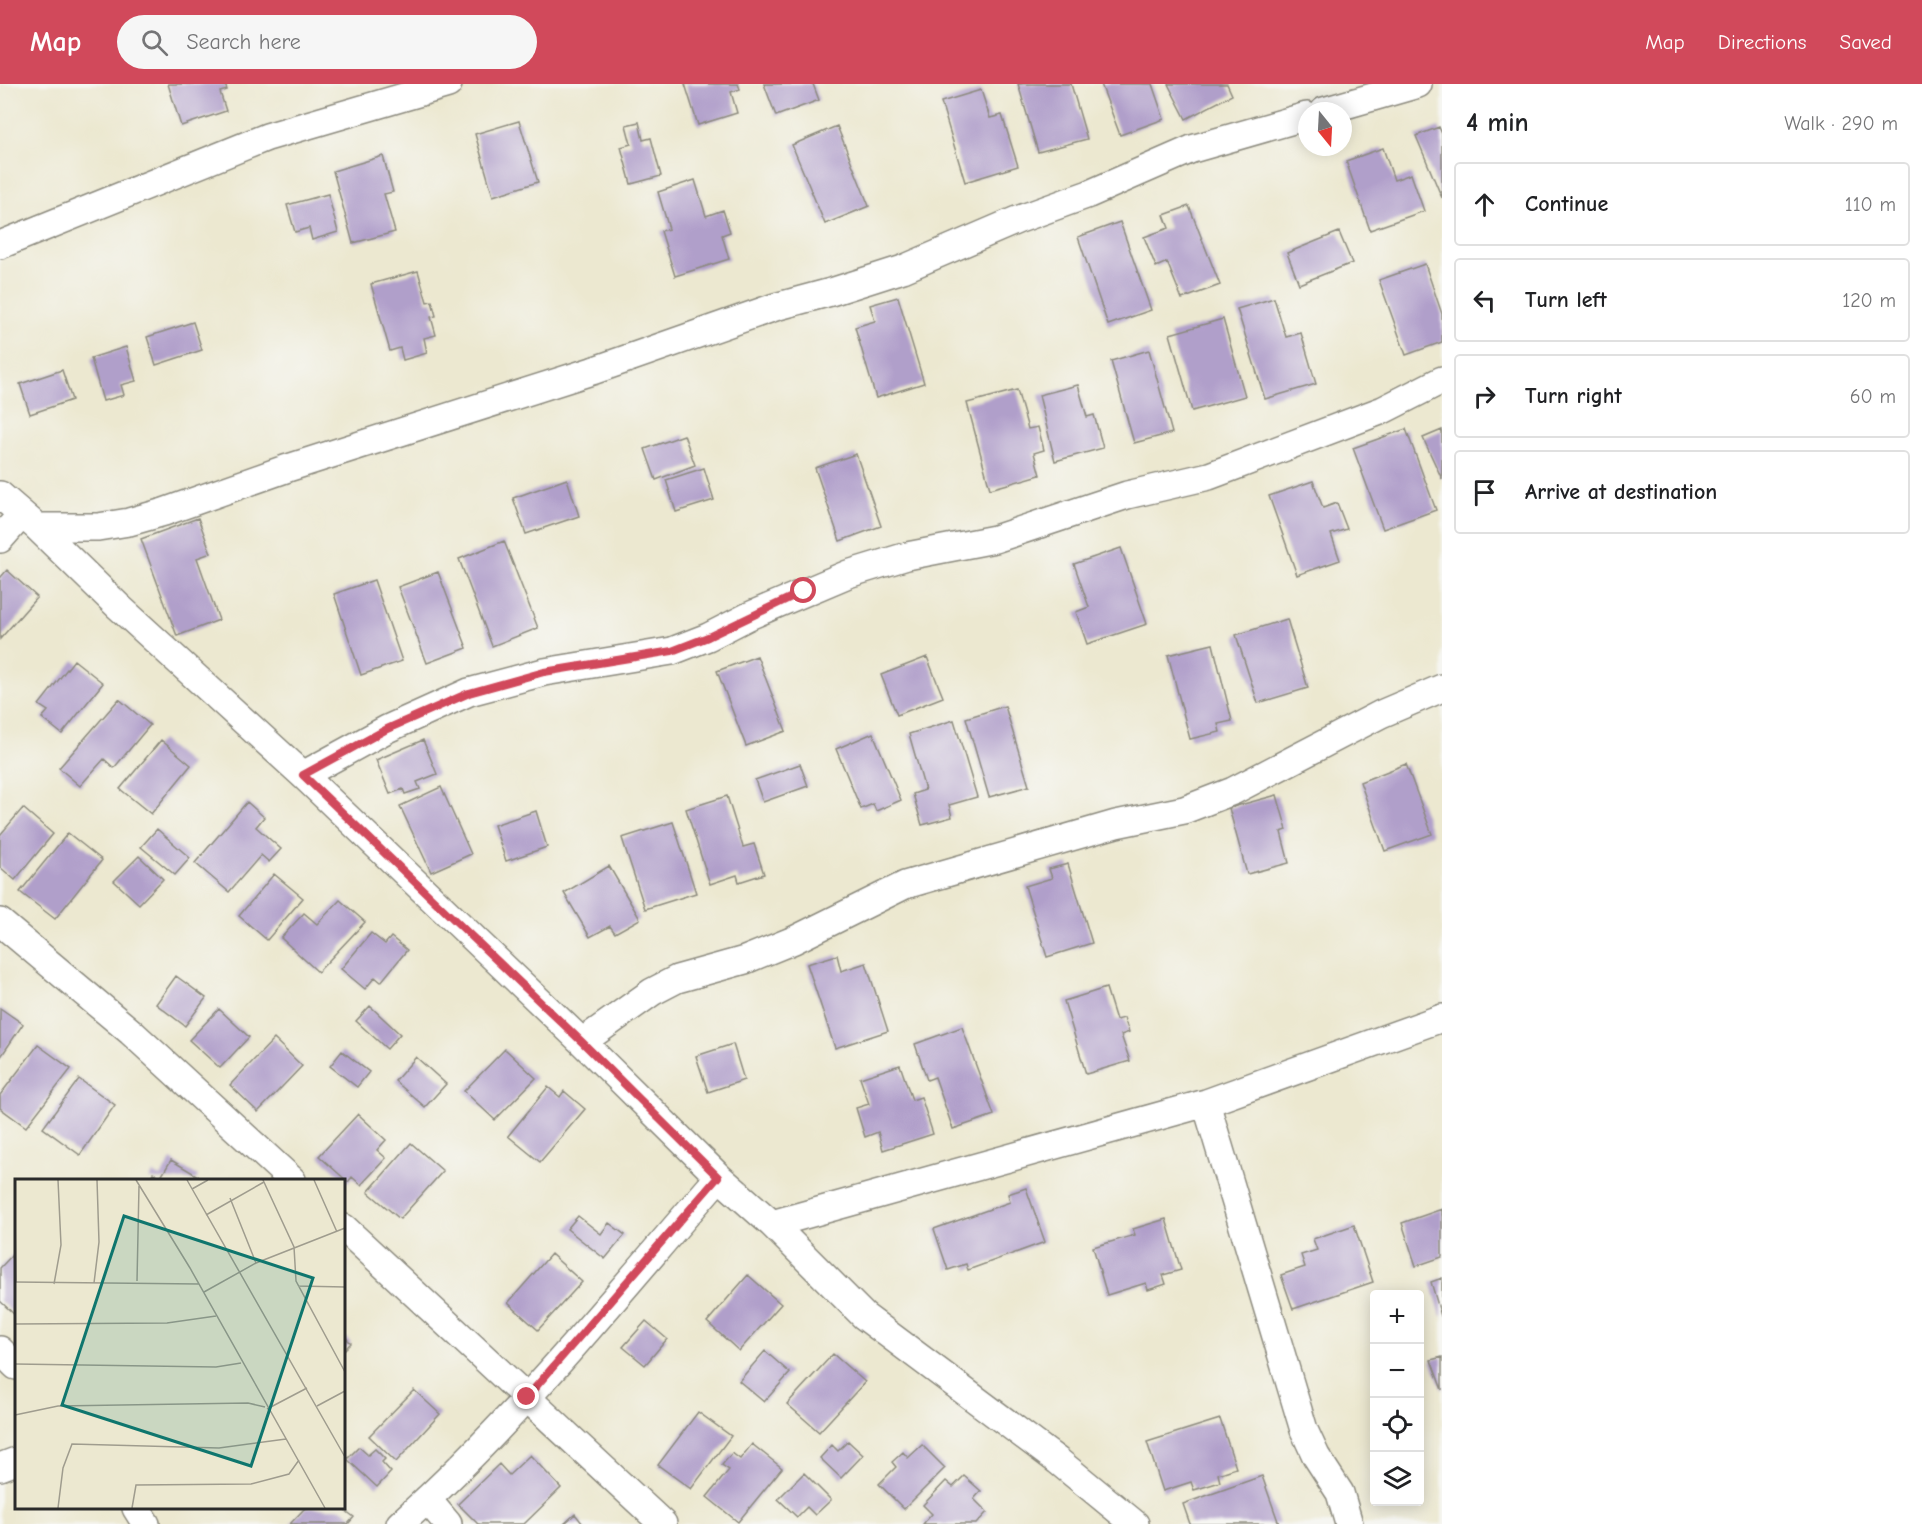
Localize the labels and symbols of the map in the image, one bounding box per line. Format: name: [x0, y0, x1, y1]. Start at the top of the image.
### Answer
north arrow: [1298, 102, 1352, 156]
route start: [790, 577, 816, 603]
inset map: [15, 1179, 345, 1509]
route end: [513, 1383, 539, 1409]

